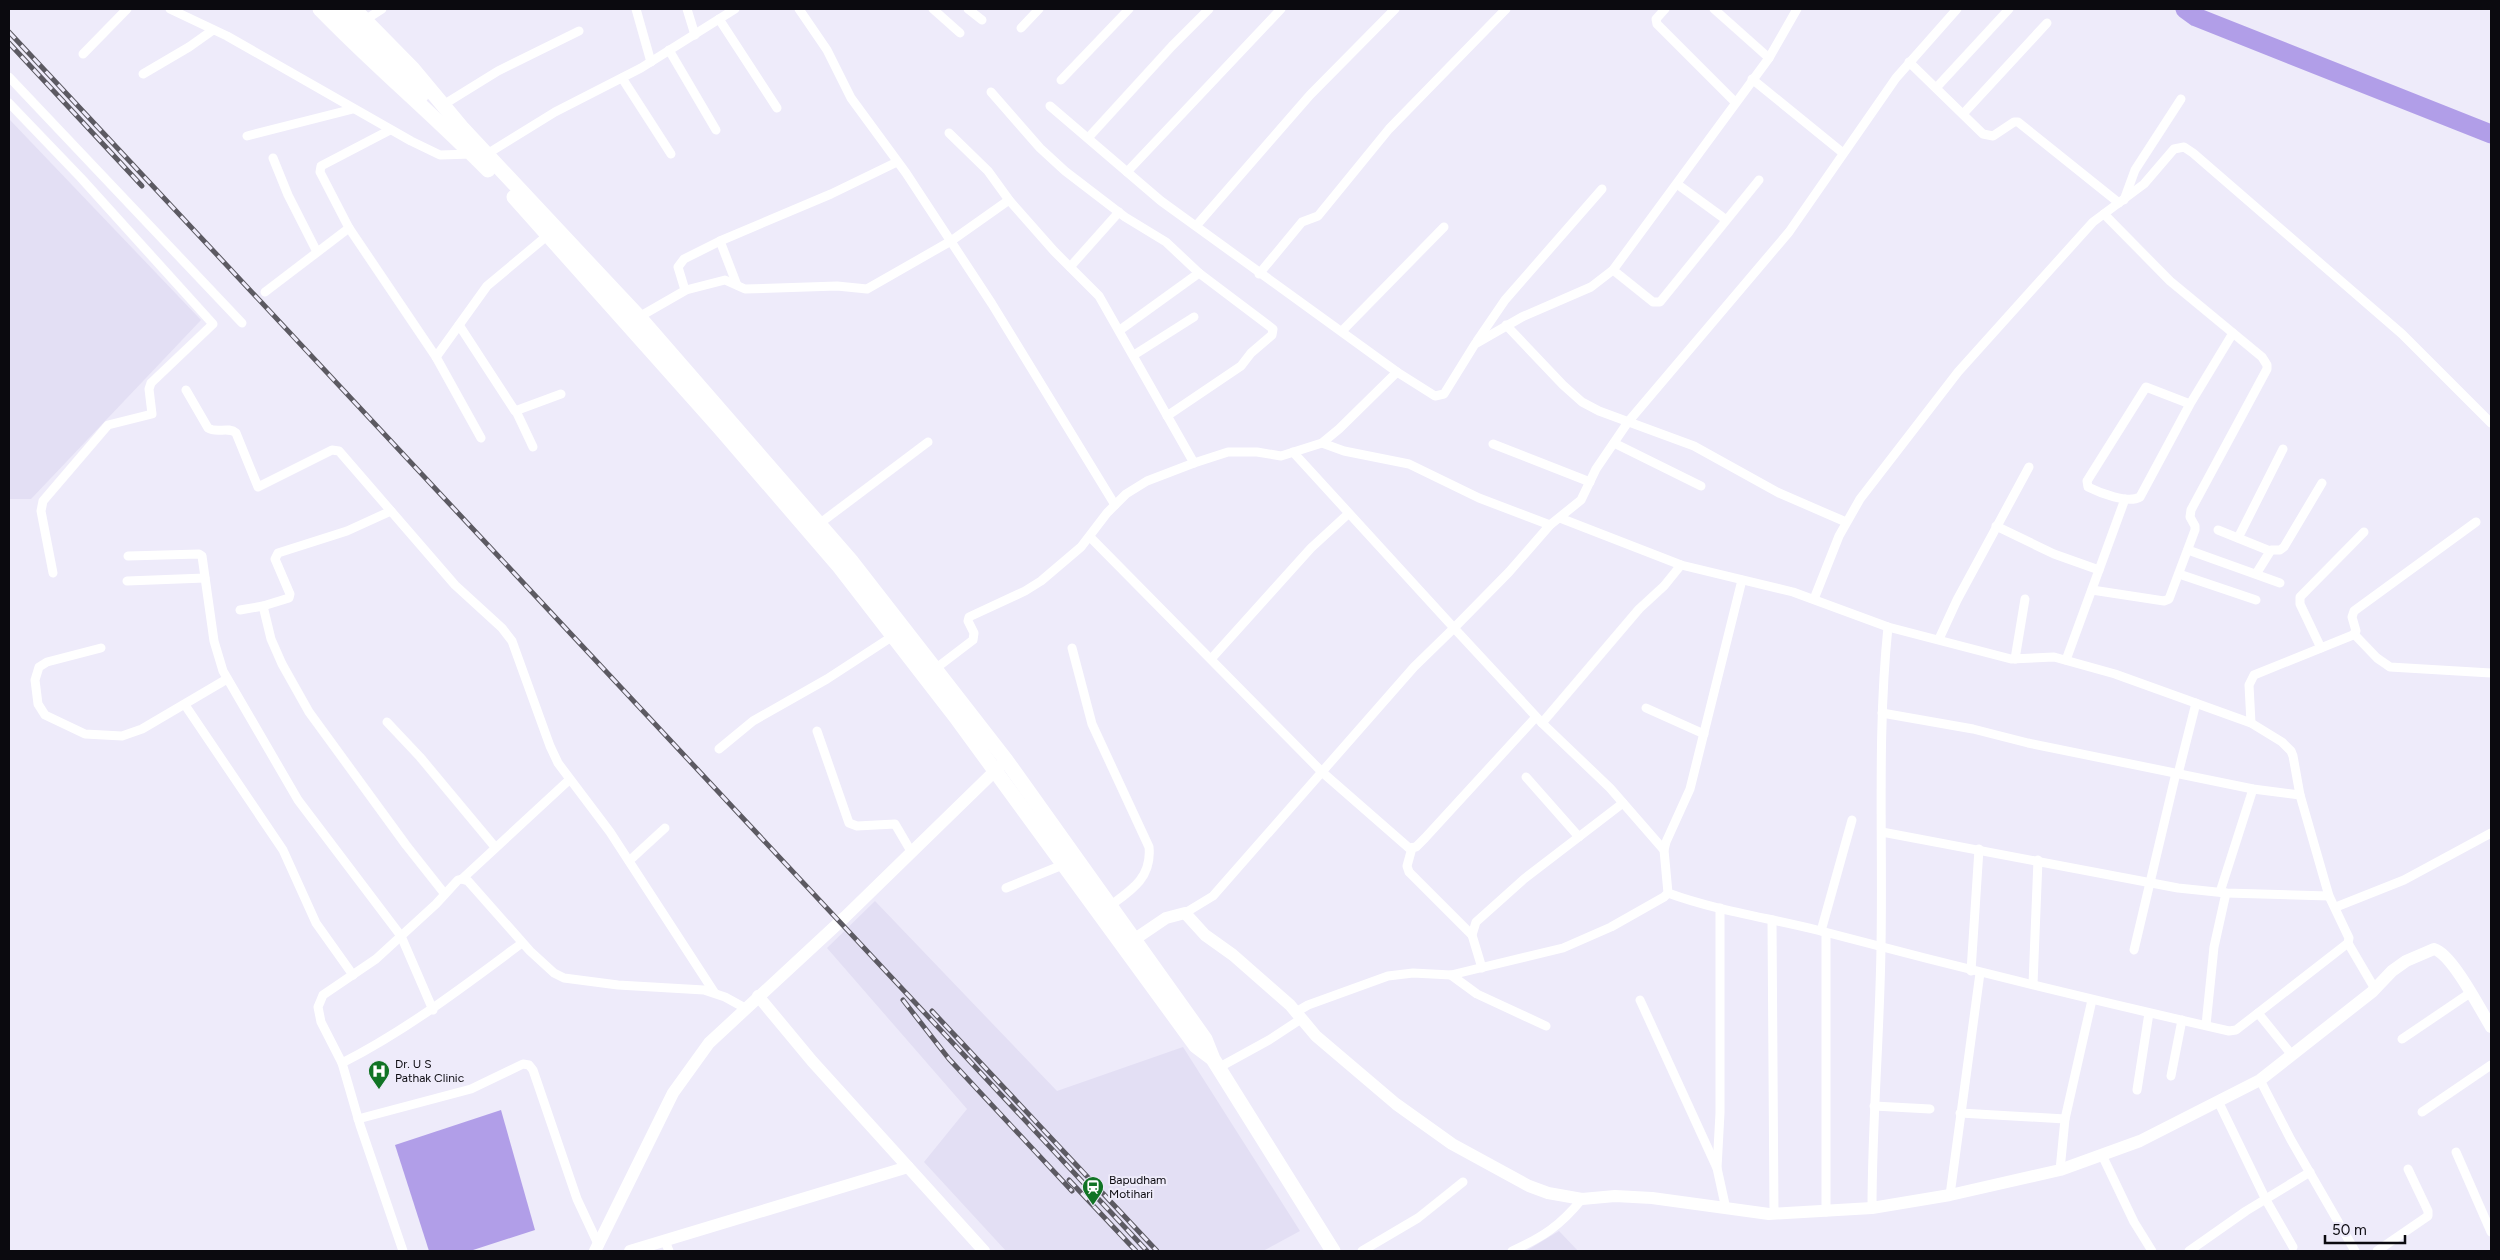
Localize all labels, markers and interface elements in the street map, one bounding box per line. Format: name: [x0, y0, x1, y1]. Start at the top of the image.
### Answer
place label: Dr. U S Pathak Clinic: [395, 1057, 465, 1085]
hospital icon: Dr. U S Pathak Clinic: [367, 1059, 391, 1090]
place label: Bapudham Motihari: [1109, 1173, 1166, 1201]
station icon: Bapudham Motihari: [1081, 1175, 1105, 1206]
scale bar: [2325, 1212, 2405, 1244]
text: 50 m: [2332, 1221, 2367, 1239]

